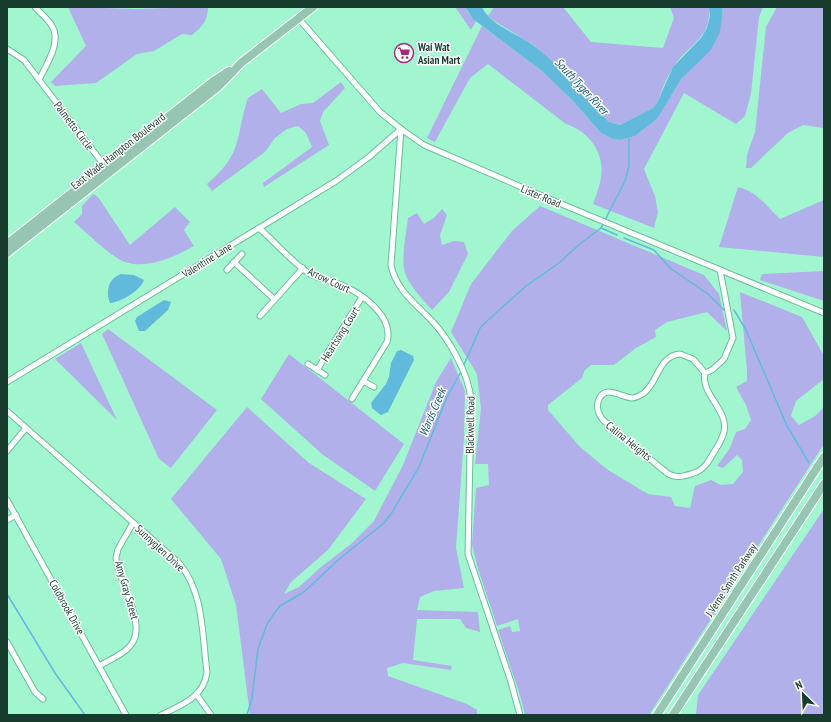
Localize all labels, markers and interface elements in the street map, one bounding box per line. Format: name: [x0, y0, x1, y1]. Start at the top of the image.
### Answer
place label: Wai Wat Asian Mart: [417, 40, 461, 67]
supermarket icon: Wai Wat Asian Mart: [393, 42, 415, 64]
water label: South Tyger River: [552, 54, 613, 119]
street label: Palmetto Circle: [51, 99, 97, 154]
street label: East Wade Hampton Boulevard: [68, 110, 168, 192]
street label: Lister Road: [519, 181, 563, 211]
street label: Valentine Lane: [179, 239, 235, 281]
street label: Arrow Court: [306, 264, 352, 296]
street label: Heartsong Court: [318, 304, 362, 364]
water label: Wards Creek: [415, 385, 449, 438]
street label: Blackwell Road: [462, 396, 478, 454]
street label: Calina Heights: [603, 418, 655, 464]
street label: Sunnyglen Drive: [132, 522, 188, 575]
street label: J Verne Smith Parkway: [702, 540, 760, 620]
street label: Amy Gray Street: [112, 559, 142, 621]
street label: Coldbrook Drive: [46, 577, 88, 637]
north arrow: [783, 674, 823, 714]
text: N: [793, 677, 805, 692]

